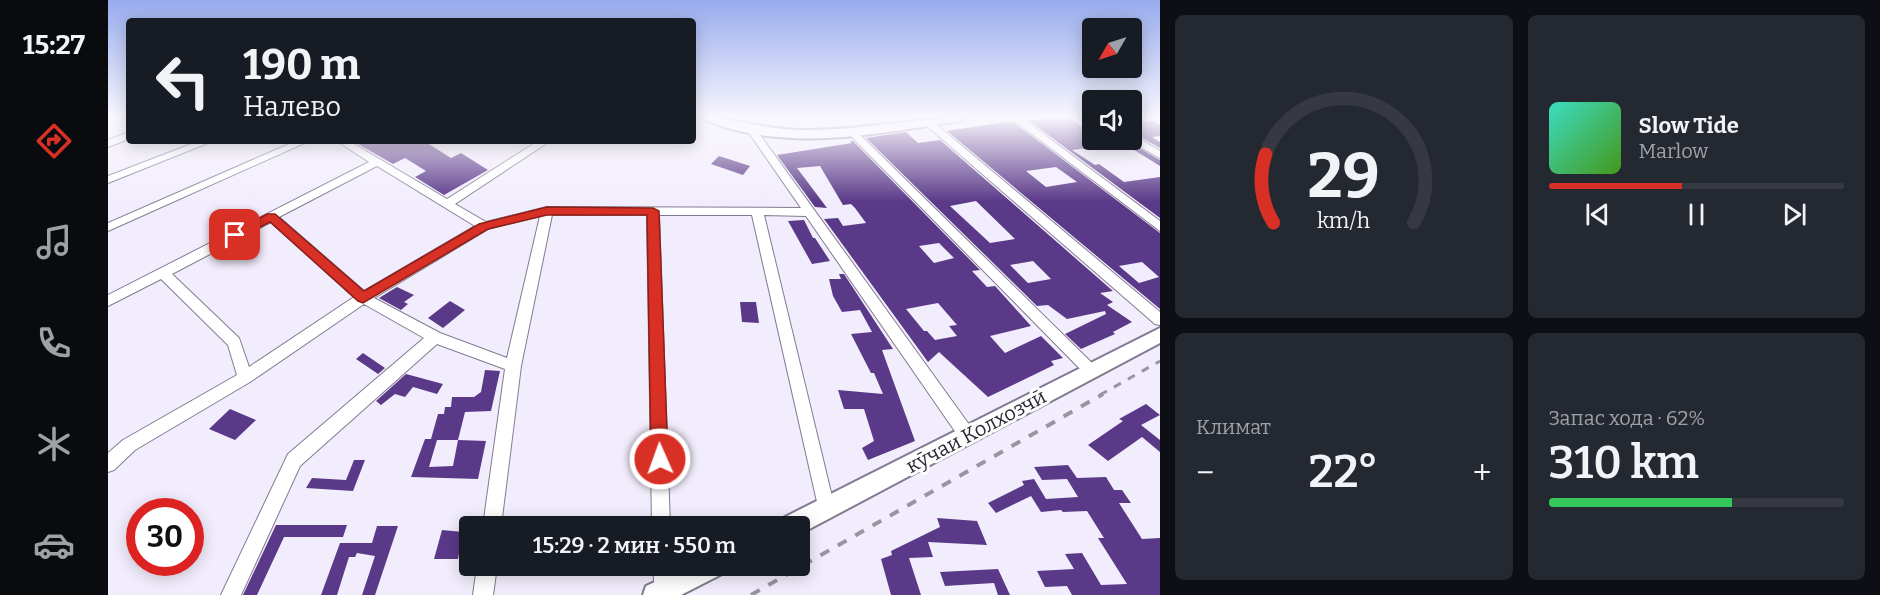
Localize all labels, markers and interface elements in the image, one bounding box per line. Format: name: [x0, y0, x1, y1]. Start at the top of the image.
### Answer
north arrow: [1082, 18, 1142, 78]
map controls: [1082, 18, 1142, 150]
text: 15:27: [23, 29, 85, 61]
text: 190 m: [243, 40, 360, 90]
icon: left: [144, 42, 222, 120]
button: sound: [1082, 90, 1142, 150]
text: Налево: [243, 91, 341, 123]
text: Slow Tide: [1639, 112, 1739, 139]
icon: directions: [33, 120, 75, 162]
text: Marlow: [1639, 139, 1708, 163]
text: 29: [1308, 140, 1380, 215]
icon: previous: [1581, 198, 1614, 231]
icon: pause: [1680, 198, 1713, 231]
icon: next: [1778, 198, 1811, 231]
pin: [209, 209, 260, 260]
text: km/h: [1317, 209, 1370, 235]
icon: arrive: [218, 218, 251, 251]
icon: music: [33, 221, 75, 263]
icon: phone: [33, 322, 75, 364]
street label: кӯчаи Колхозчӣ: [902, 384, 1050, 478]
text: Запас хода · 62%: [1549, 406, 1705, 430]
text: Климат: [1196, 415, 1271, 439]
icon: climate: [33, 423, 75, 465]
position arrow: [628, 427, 692, 491]
text: 310 km: [1549, 436, 1699, 490]
text: 22°: [1308, 445, 1378, 499]
text: −: [1196, 453, 1214, 493]
text: +: [1473, 453, 1492, 493]
speed limit sign: 30: [126, 498, 204, 576]
icon: car: [33, 524, 75, 566]
text: 15:29 · 2 мин · 550 m: [533, 532, 736, 559]

